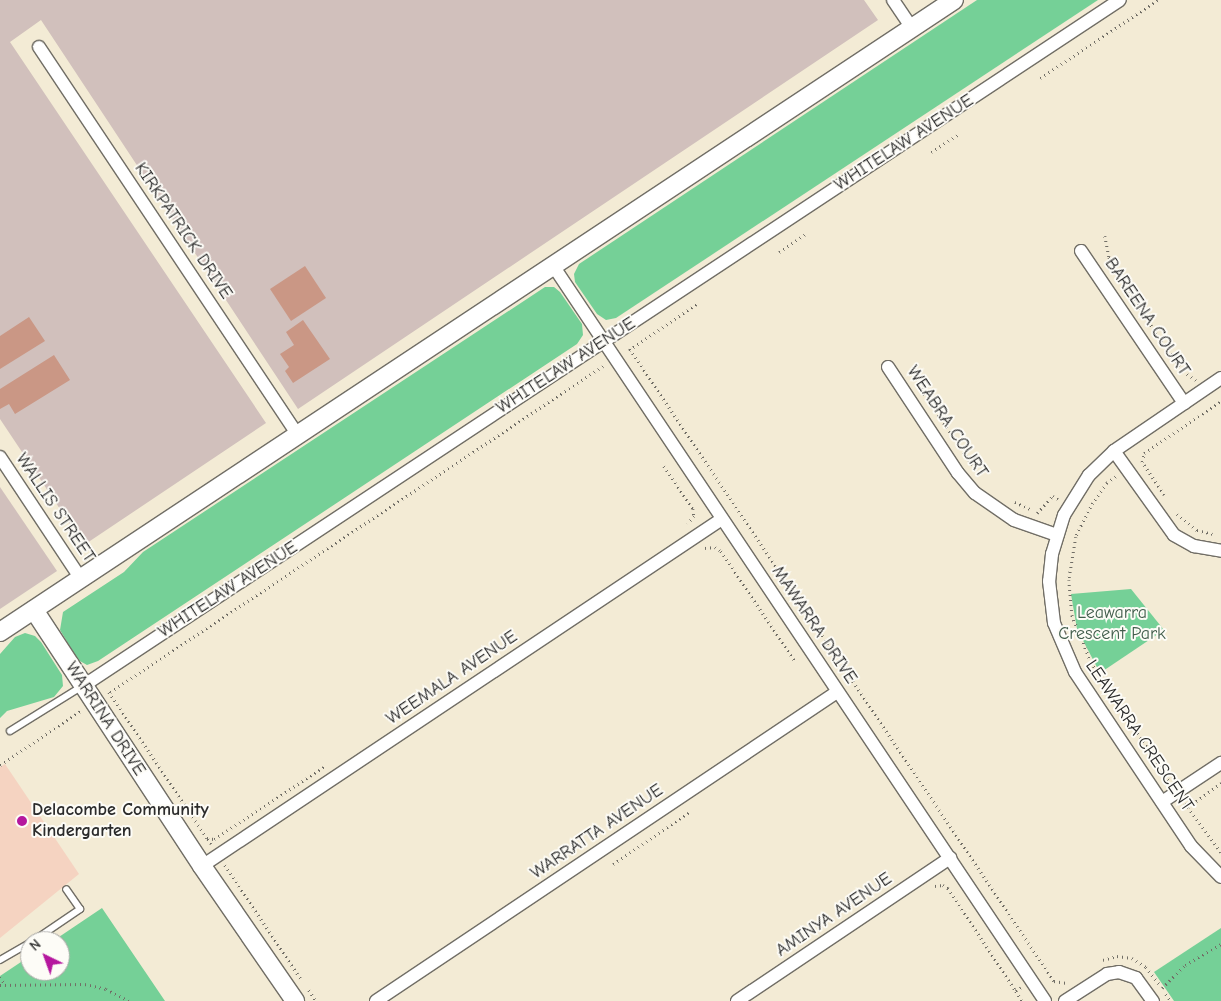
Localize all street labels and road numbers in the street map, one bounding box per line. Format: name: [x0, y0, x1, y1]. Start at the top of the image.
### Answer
street label: WHITELAW AVENUE: [830, 90, 978, 196]
street label: KIRKPATRICK DRIVE: [129, 159, 237, 303]
street label: BAREENA COURT: [1100, 254, 1194, 380]
street label: WHITELAW AVENUE: [492, 313, 640, 419]
street label: WEABRA COURT: [902, 362, 992, 482]
street label: WALLIS STREET: [10, 449, 100, 567]
street label: WHITELAW AVENUE: [154, 537, 302, 643]
street label: MAWARRA DRIVE: [767, 562, 861, 688]
street label: WEEMALA AVENUE: [382, 626, 522, 730]
street label: LEAWARRA CRESCENT: [1080, 656, 1198, 816]
street label: WARRINA DRIVE: [60, 658, 150, 780]
street label: WARRATTA AVENUE: [527, 780, 667, 884]
street label: AMINYA AVENUE: [772, 868, 896, 962]

